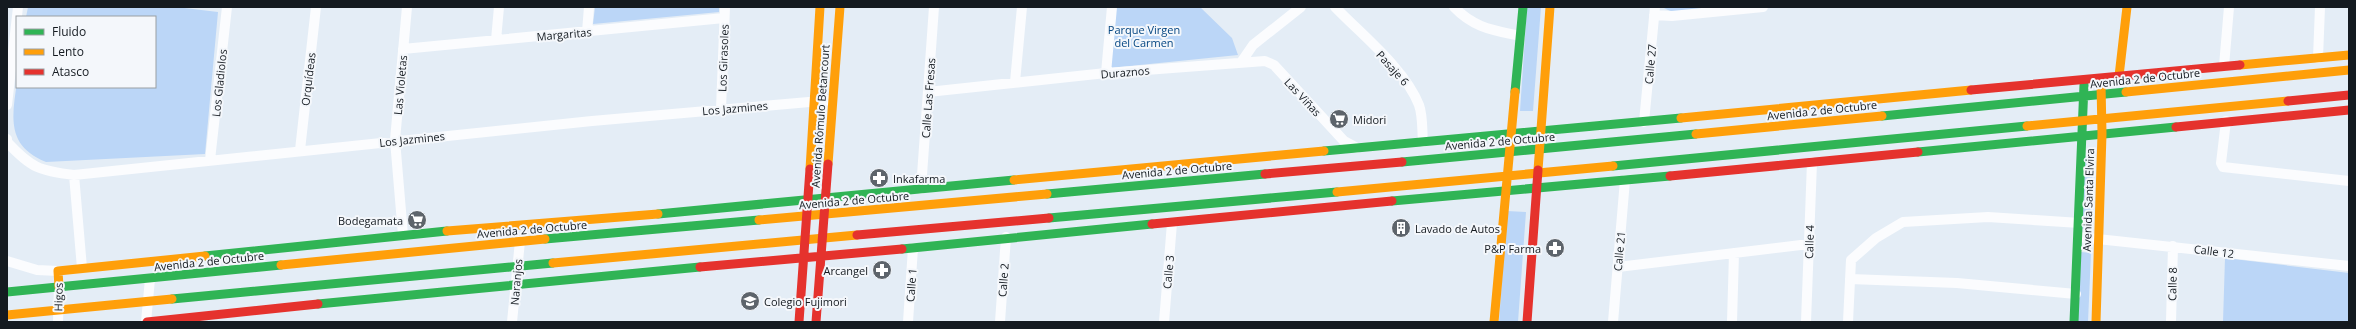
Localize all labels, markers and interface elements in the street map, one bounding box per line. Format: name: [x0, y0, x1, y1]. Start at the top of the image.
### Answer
legend: [16, 16, 156, 88]
park label: Parque Virgen del Carmen: [1108, 22, 1180, 50]
text: Fluido: [52, 23, 86, 40]
street label: Margaritas: [536, 24, 592, 44]
street label: Los Girasoles: [714, 24, 732, 92]
text: Lento: [52, 43, 84, 60]
street label: Calle 27: [1641, 43, 1659, 85]
street label: Avenida Rómulo Betancourt: [808, 44, 832, 188]
street label: Pasaje 6: [1373, 47, 1413, 89]
street label: Los Gladiolos: [208, 48, 230, 118]
street label: Orquídeas: [297, 51, 319, 107]
street label: Las Violetas: [390, 54, 410, 116]
street label: Calle Las Fresas: [918, 57, 938, 139]
street label: Duraznos: [1100, 62, 1150, 82]
text: Atasco: [52, 63, 89, 80]
street label: Avenida 2 de Octubre: [2089, 65, 2201, 91]
street label: Las Viñas: [1281, 75, 1325, 119]
street label: Avenida 2 de Octubre: [1766, 97, 1878, 123]
street label: Los Jazmines: [702, 98, 768, 118]
supermarket icon: Midori: [1328, 108, 1350, 130]
place label: Midori: [1353, 112, 1386, 127]
street label: Los Jazmines: [378, 128, 446, 150]
street label: Avenida 2 de Octubre: [1444, 129, 1556, 153]
street label: Avenida Santa Elvira: [2079, 148, 2097, 252]
street label: Avenida 2 de Octubre: [1121, 158, 1233, 182]
pharmacy icon: Inkafarma: [868, 167, 890, 189]
place label: Inkafarma: [893, 171, 945, 186]
street label: Avenida 2 de Octubre: [798, 188, 910, 212]
supermarket icon: Bodegamata: [406, 209, 428, 231]
place label: Bodegamata: [338, 213, 403, 228]
street label: Avenida 2 de Octubre: [476, 217, 588, 241]
building icon: Lavado de Autos: [1390, 217, 1412, 239]
place label: Lavado de Autos: [1415, 221, 1500, 236]
street label: Calle 4: [1801, 224, 1817, 259]
street label: Calle 21: [1610, 230, 1628, 272]
pharmacy icon: P&P Farma: [1544, 237, 1566, 259]
place label: P&P Farma: [1484, 241, 1541, 256]
street label: Calle 12: [2193, 241, 2235, 261]
street label: Avenida 2 de Octubre: [153, 248, 265, 274]
street label: Calle 3: [1159, 254, 1177, 290]
street label: Naranjos: [507, 258, 525, 306]
pharmacy icon: Arcangel: [871, 259, 893, 281]
place label: Arcangel: [823, 263, 868, 278]
street label: Calle 2: [994, 263, 1012, 297]
street label: Calle 8: [2164, 267, 2180, 301]
street label: Calle 1: [902, 268, 920, 302]
street label: Higos: [50, 283, 66, 311]
school or university icon: Colegio Fujimori: [739, 290, 761, 312]
place label: Colegio Fujimori: [764, 294, 847, 309]

